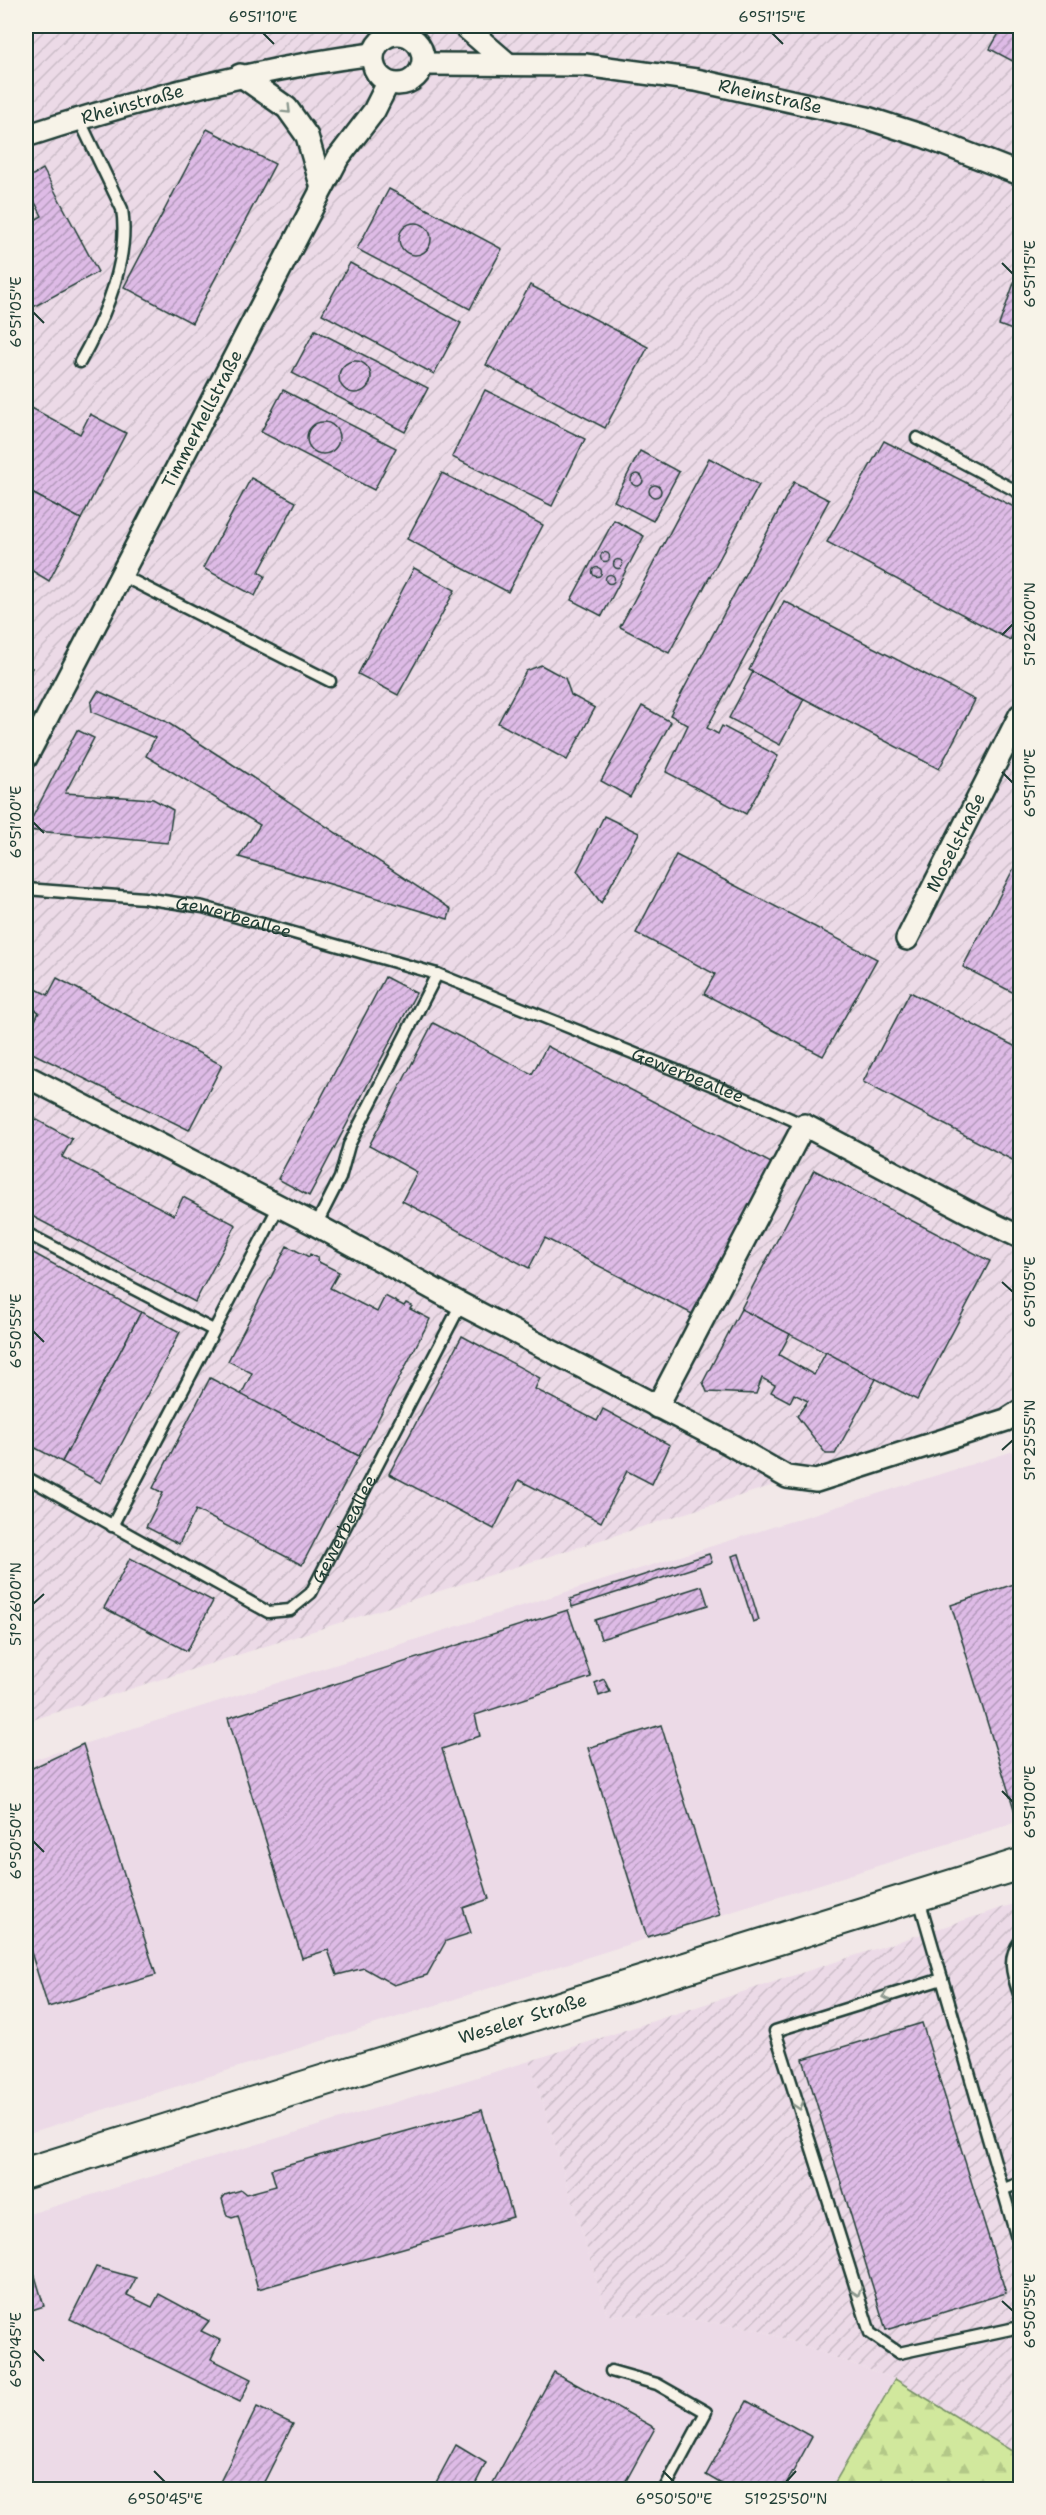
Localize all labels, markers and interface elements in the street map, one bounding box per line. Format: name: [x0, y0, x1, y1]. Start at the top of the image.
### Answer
text: 6°51'10"E: [229, 7, 297, 27]
text: 6°51'15"E: [738, 7, 806, 27]
street label: Rheinstraße: [716, 73, 824, 120]
street label: Rheinstraße: [78, 79, 186, 130]
one-way arrow: [280, 103, 290, 114]
text: 6°51'15"E: [1020, 240, 1040, 308]
text: 6°51'05"E: [6, 276, 26, 348]
street label: Timmerhellstraße: [156, 346, 248, 492]
text: 51°26'00"N: [1020, 582, 1040, 666]
text: 6°51'10"E: [1020, 749, 1040, 817]
text: 6°51'00"E: [6, 785, 26, 859]
street label: Moselstraße: [920, 789, 991, 897]
street label: Gewerbeallee: [174, 891, 294, 944]
street label: Gewerbeallee: [628, 1042, 748, 1109]
text: 6°51'05"E: [1020, 1256, 1040, 1328]
text: 6°50'55"E: [6, 1294, 26, 1368]
text: 51°25'55"N: [1020, 1400, 1040, 1480]
street label: Gewerbeallee: [306, 1471, 382, 1588]
text: 51°26'00"N: [6, 1562, 26, 1646]
text: 6°51'00"E: [1020, 1765, 1040, 1839]
text: 6°50'50"E: [6, 1803, 26, 1879]
street label: Weseler Straße: [455, 1987, 590, 2050]
one-way arrow: [881, 1989, 892, 2001]
one-way arrow: [791, 2100, 804, 2110]
text: 6°50'55"E: [1020, 2274, 1040, 2348]
one-way arrow: [850, 2286, 862, 2297]
text: 6°50'45"E: [6, 2312, 26, 2388]
text: 6°50'45"E: [127, 2489, 203, 2509]
text: 6°50'50"E: [636, 2489, 712, 2509]
text: 51°25'50"N: [745, 2489, 827, 2509]

